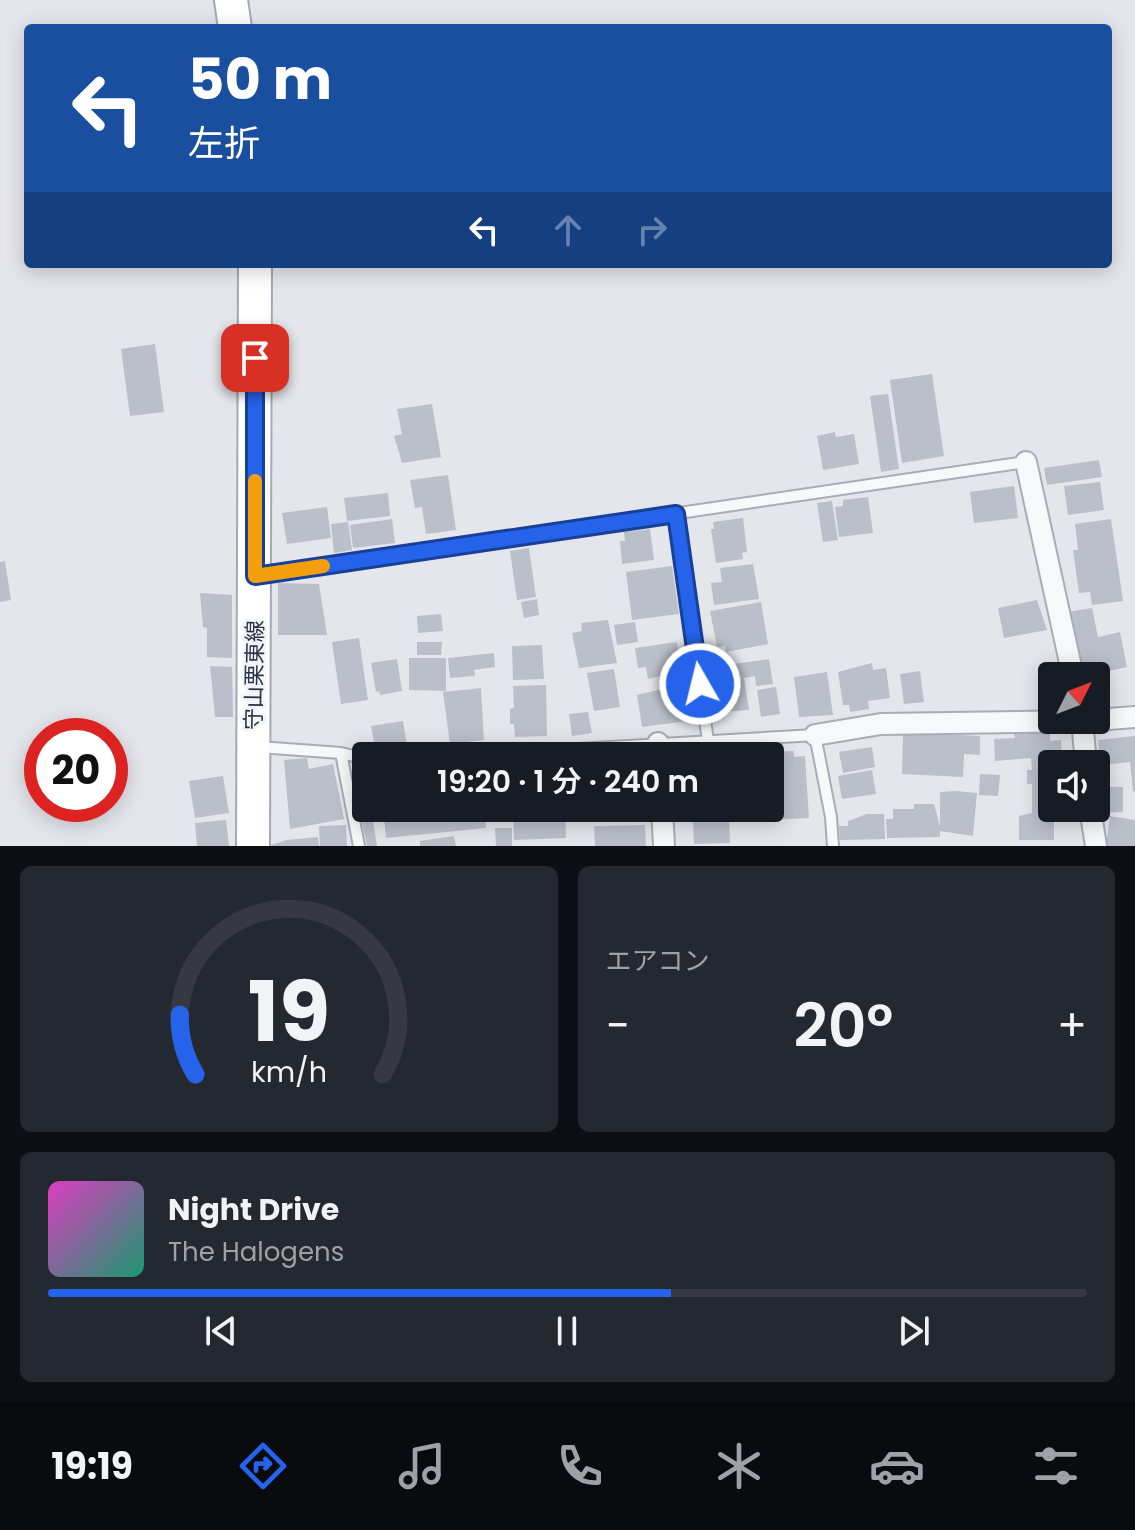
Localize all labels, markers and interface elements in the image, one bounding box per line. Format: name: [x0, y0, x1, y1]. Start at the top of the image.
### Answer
text: 50 m: [188, 40, 332, 119]
icon: left: [56, 56, 160, 160]
text: 左折: [188, 118, 260, 169]
icon: left: [462, 208, 506, 252]
icon: ahead: [546, 208, 590, 252]
icon: right: [630, 208, 674, 252]
pin: [221, 324, 289, 392]
icon: arrive: [233, 336, 277, 380]
street label: 守山栗東線: [238, 620, 271, 730]
position arrow: [658, 642, 742, 726]
north arrow: [1038, 662, 1110, 734]
map controls: [1038, 662, 1110, 822]
speed limit sign: 20: [24, 718, 128, 822]
button: sound: [1038, 750, 1110, 822]
text: 19:20 · 1 分 · 240 m: [437, 760, 699, 803]
text: エアコン: [606, 943, 710, 979]
text: 19: [248, 954, 330, 1070]
text: 20°: [793, 984, 893, 1068]
text: −: [606, 995, 630, 1056]
text: +: [1057, 995, 1087, 1056]
text: km/h: [251, 1052, 327, 1092]
text: Night Drive: [168, 1188, 339, 1231]
text: The Halogens: [168, 1234, 344, 1270]
icon: previous: [199, 1309, 243, 1353]
icon: pause: [545, 1309, 589, 1353]
icon: next: [892, 1309, 936, 1353]
icon: directions: [235, 1438, 291, 1494]
icon: music: [394, 1438, 450, 1494]
icon: phone: [552, 1438, 608, 1494]
icon: climate: [711, 1438, 767, 1494]
icon: car: [869, 1438, 925, 1494]
icon: filters: [1028, 1438, 1084, 1494]
text: 19:19: [51, 1441, 133, 1492]

